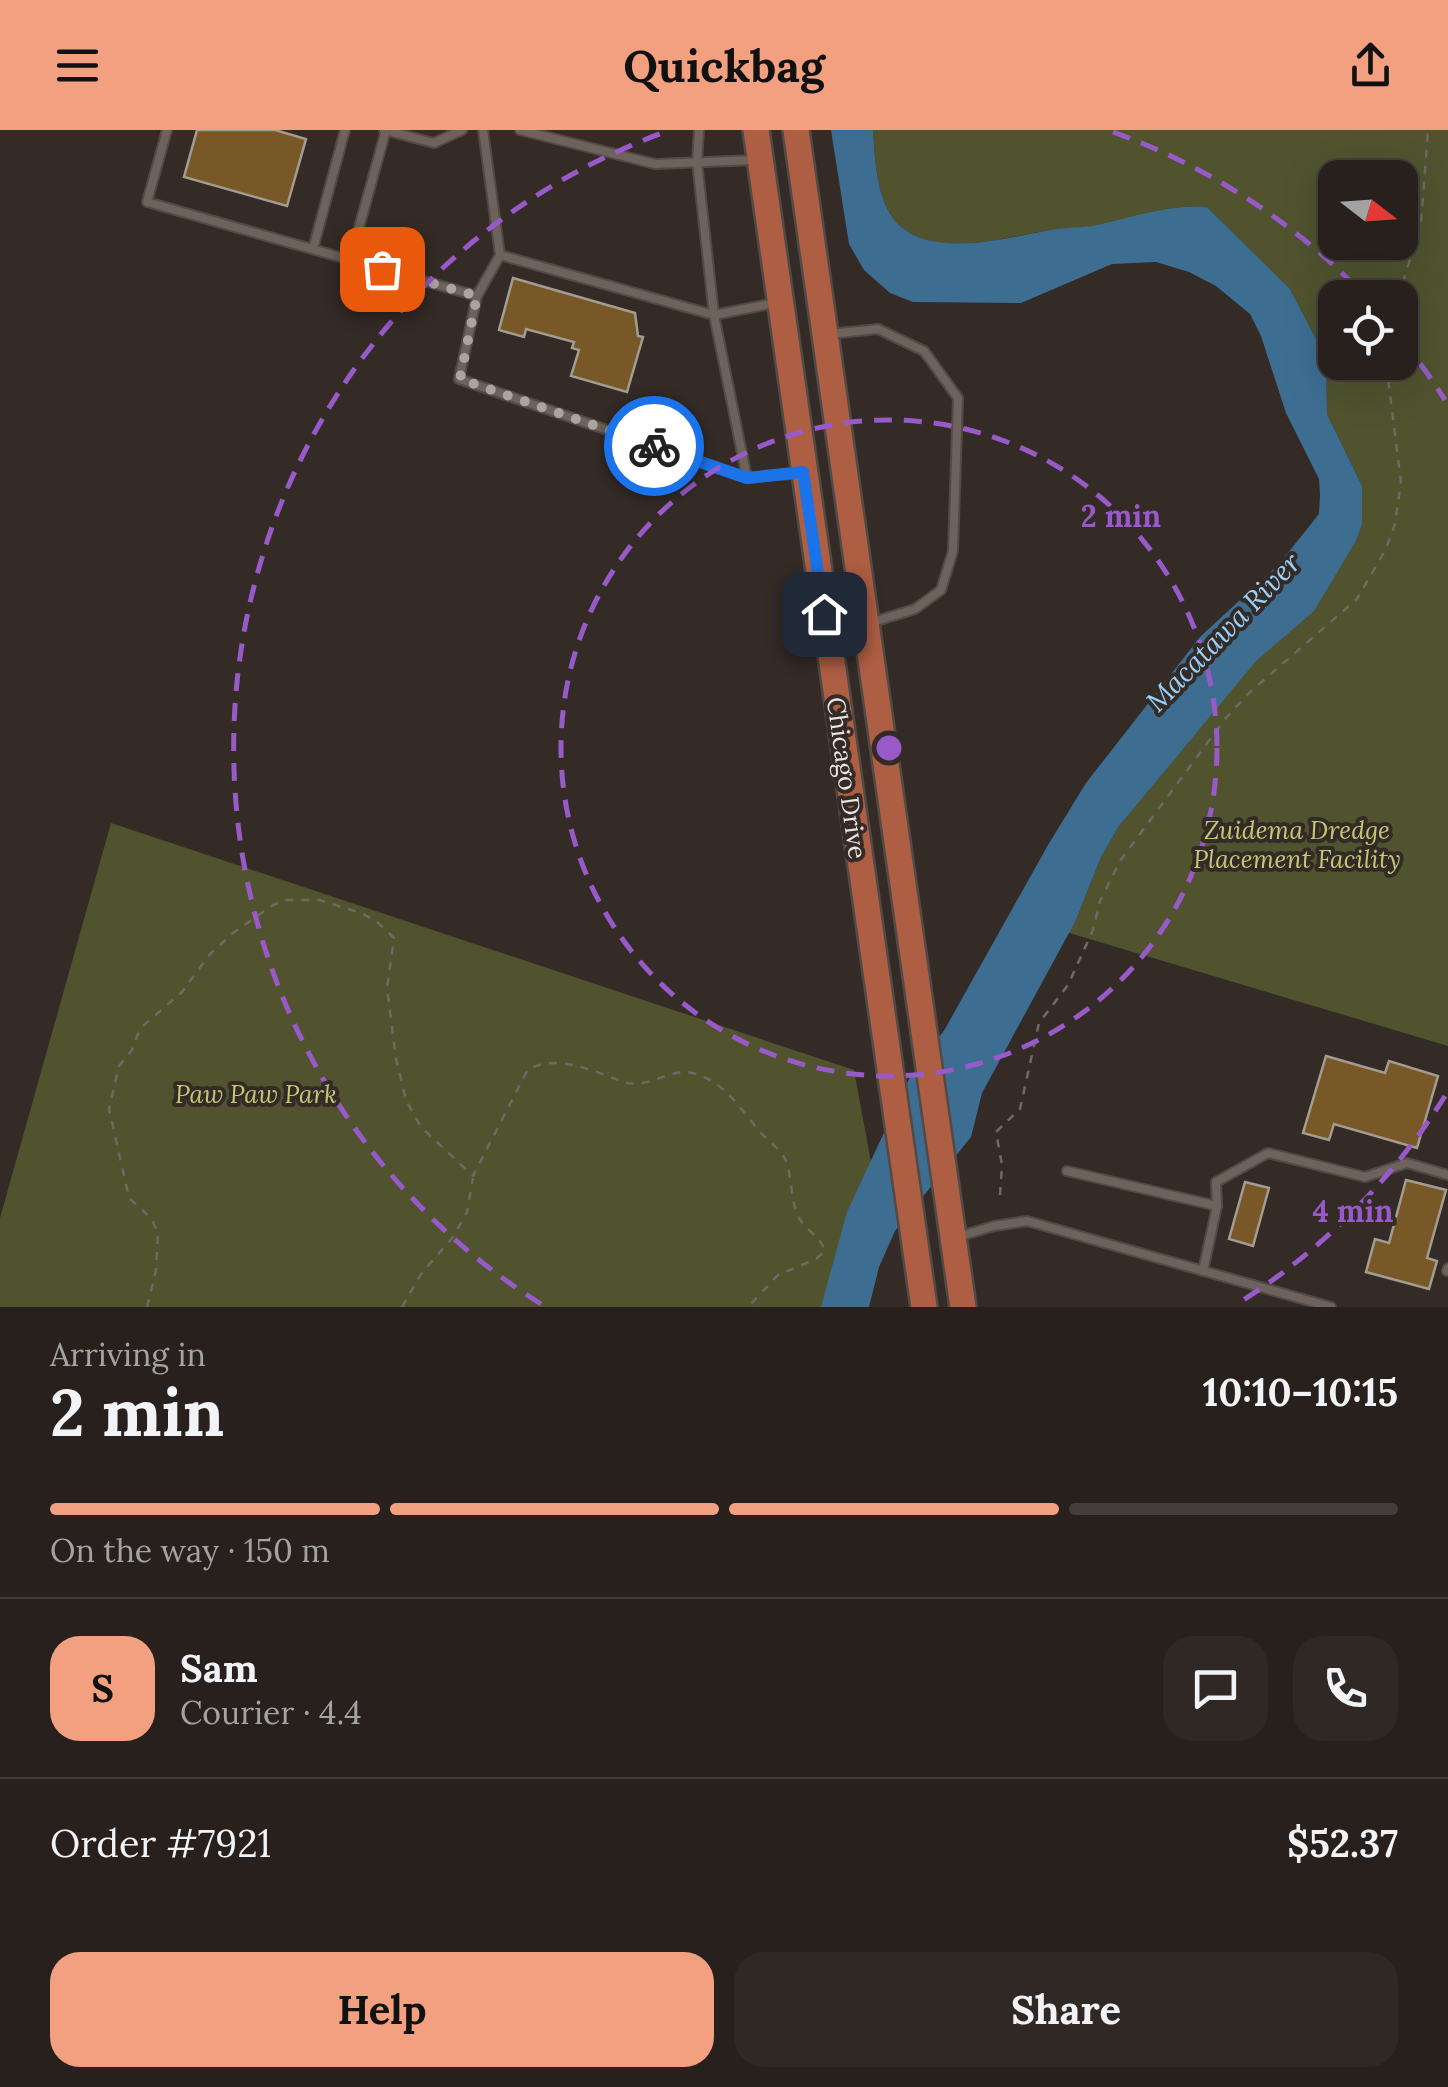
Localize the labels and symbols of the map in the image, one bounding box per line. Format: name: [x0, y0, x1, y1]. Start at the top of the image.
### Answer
north arrow: [1318, 160, 1418, 260]
pin: [340, 227, 425, 312]
courier: [604, 396, 704, 496]
text: 2 min: [1081, 497, 1161, 535]
water label: Macatawa River: [1138, 545, 1308, 719]
pin: [782, 572, 867, 657]
street label: Chicago Drive: [820, 695, 874, 861]
centre of rings: [871, 730, 907, 766]
park label: Zuidema Dredge Placement Facility: [1193, 814, 1401, 875]
park label: Paw Paw Park: [175, 1078, 337, 1110]
text: 4 min: [1313, 1192, 1393, 1230]

